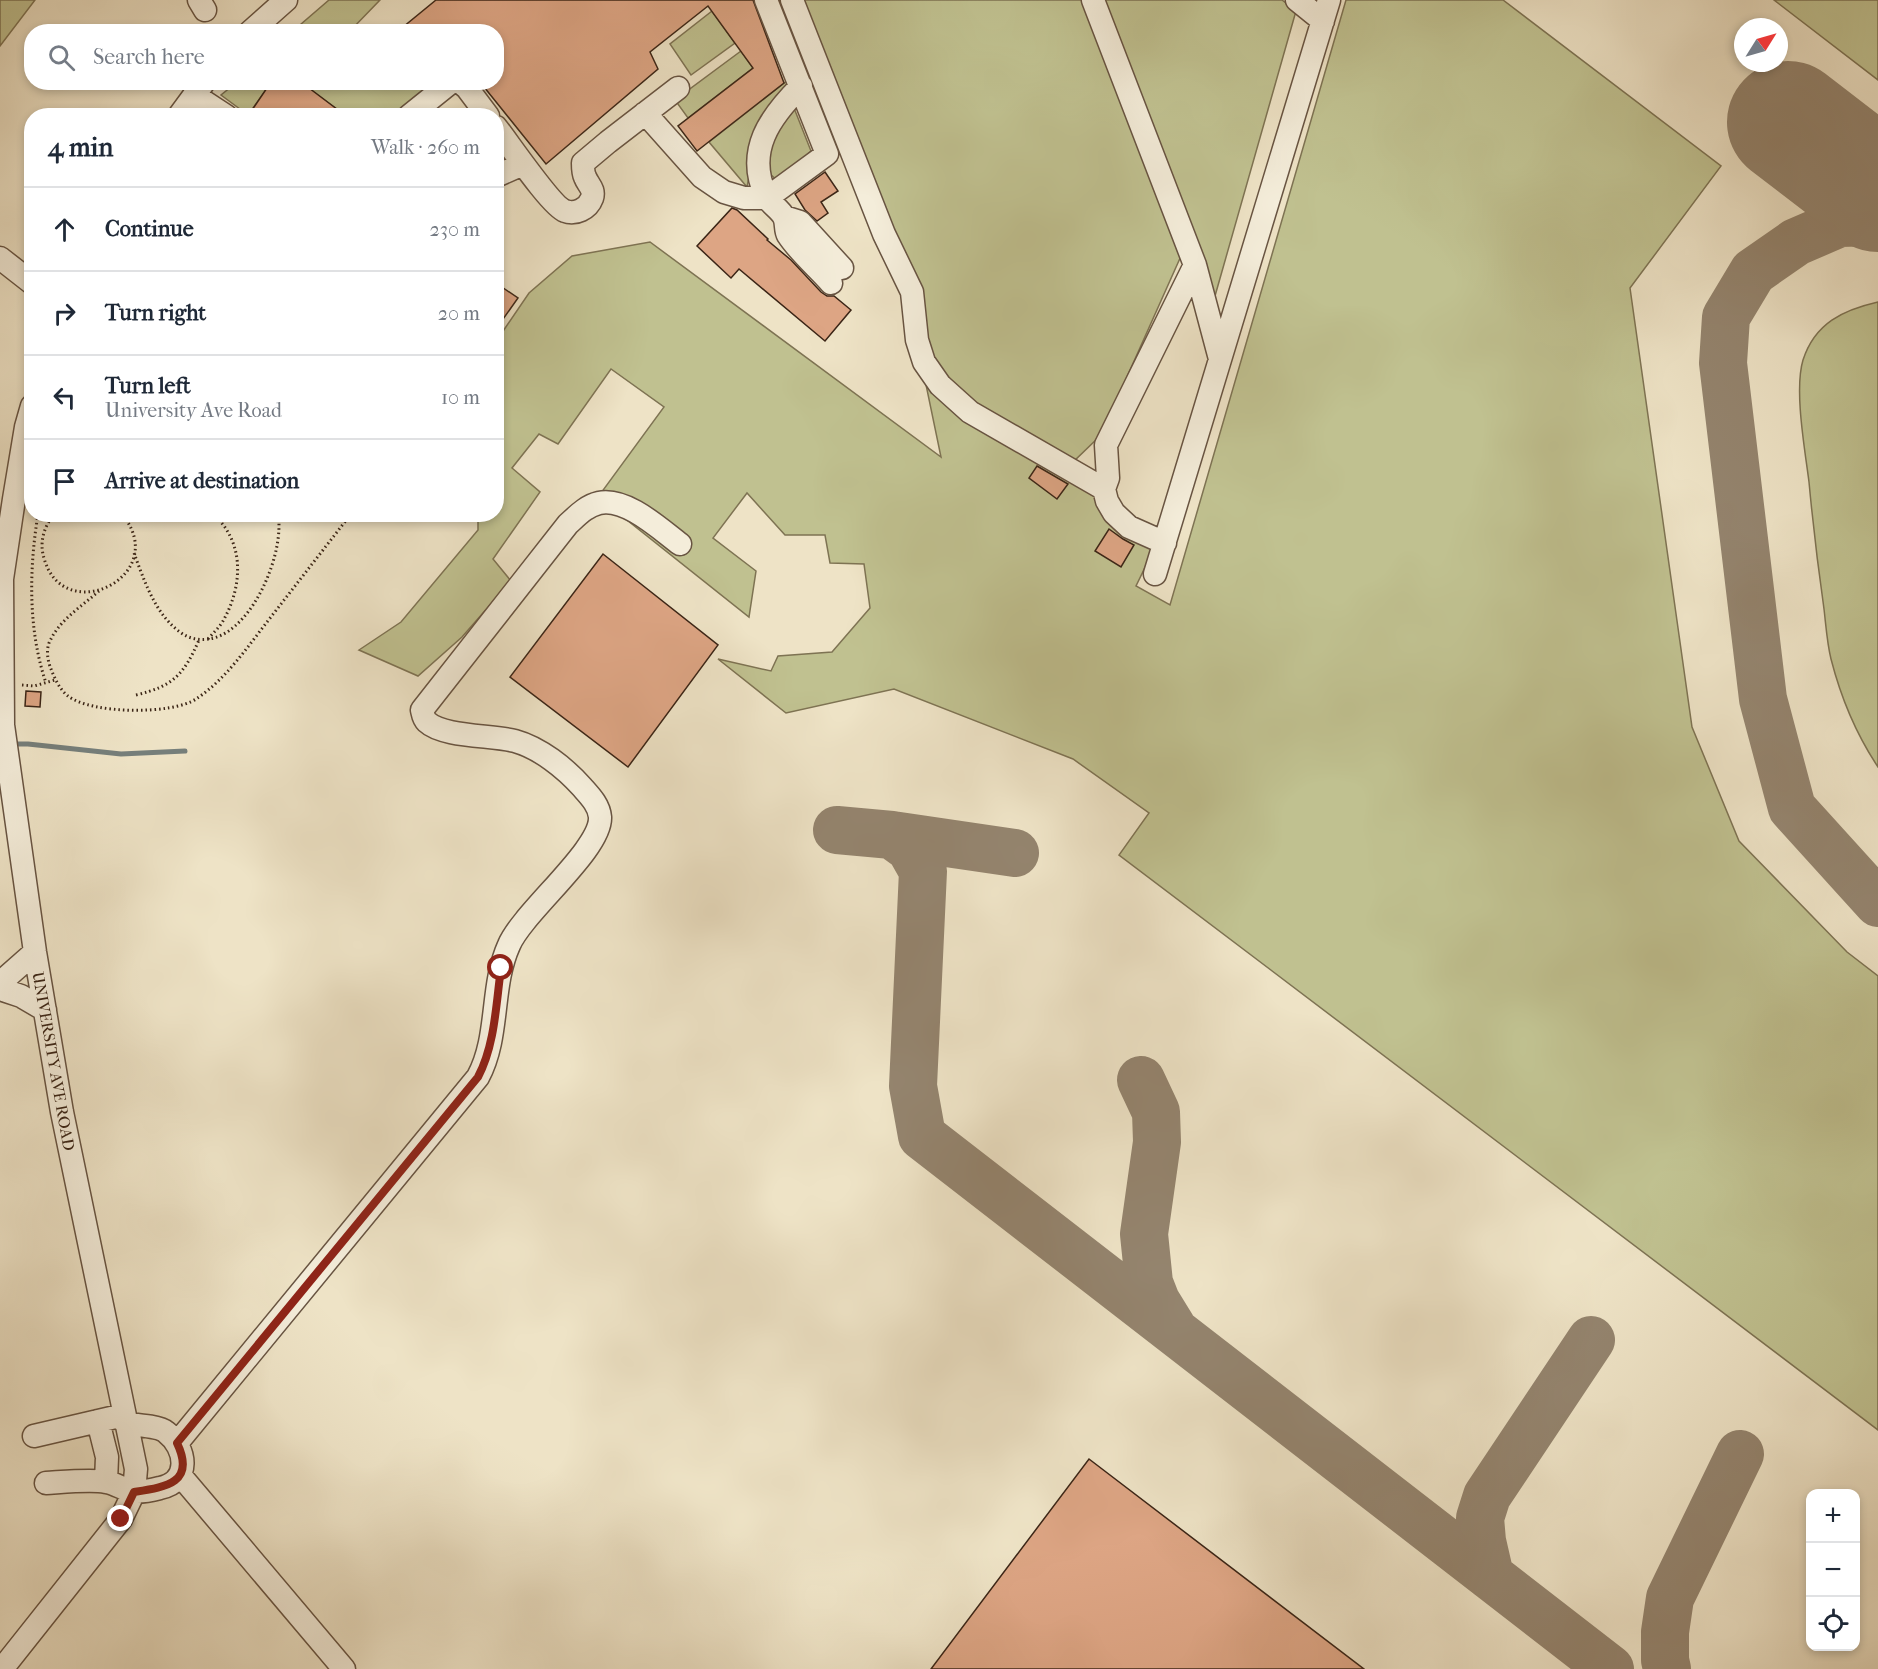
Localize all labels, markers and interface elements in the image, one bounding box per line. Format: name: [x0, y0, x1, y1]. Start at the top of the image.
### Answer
north arrow: [1734, 18, 1788, 72]
search box: [24, 24, 504, 90]
icon: search: [45, 41, 78, 74]
text: Search here: [93, 44, 205, 70]
text: 4 min: [48, 132, 113, 163]
text: Walk · 260 m: [371, 136, 480, 159]
icon: ahead: [48, 213, 81, 246]
text: Continue: [105, 216, 194, 242]
text: 230 m: [430, 218, 480, 241]
icon: right: [48, 297, 81, 330]
text: Turn right: [105, 300, 206, 326]
text: 20 m: [438, 302, 480, 325]
text: Turn left: [105, 373, 191, 399]
icon: left: [48, 381, 81, 414]
text: 10 m: [441, 386, 480, 409]
text: University Ave Road: [105, 399, 282, 422]
icon: arrive: [48, 465, 81, 498]
text: Arrive at destination: [105, 468, 299, 494]
route start: [487, 954, 513, 980]
street label: UNIVERSITY AVE ROAD: [28, 970, 79, 1152]
map controls: [1806, 1489, 1860, 1651]
button: +: [1806, 1489, 1860, 1543]
route end: [107, 1505, 133, 1531]
button: −: [1806, 1543, 1860, 1597]
button: locate: [1806, 1597, 1860, 1651]

